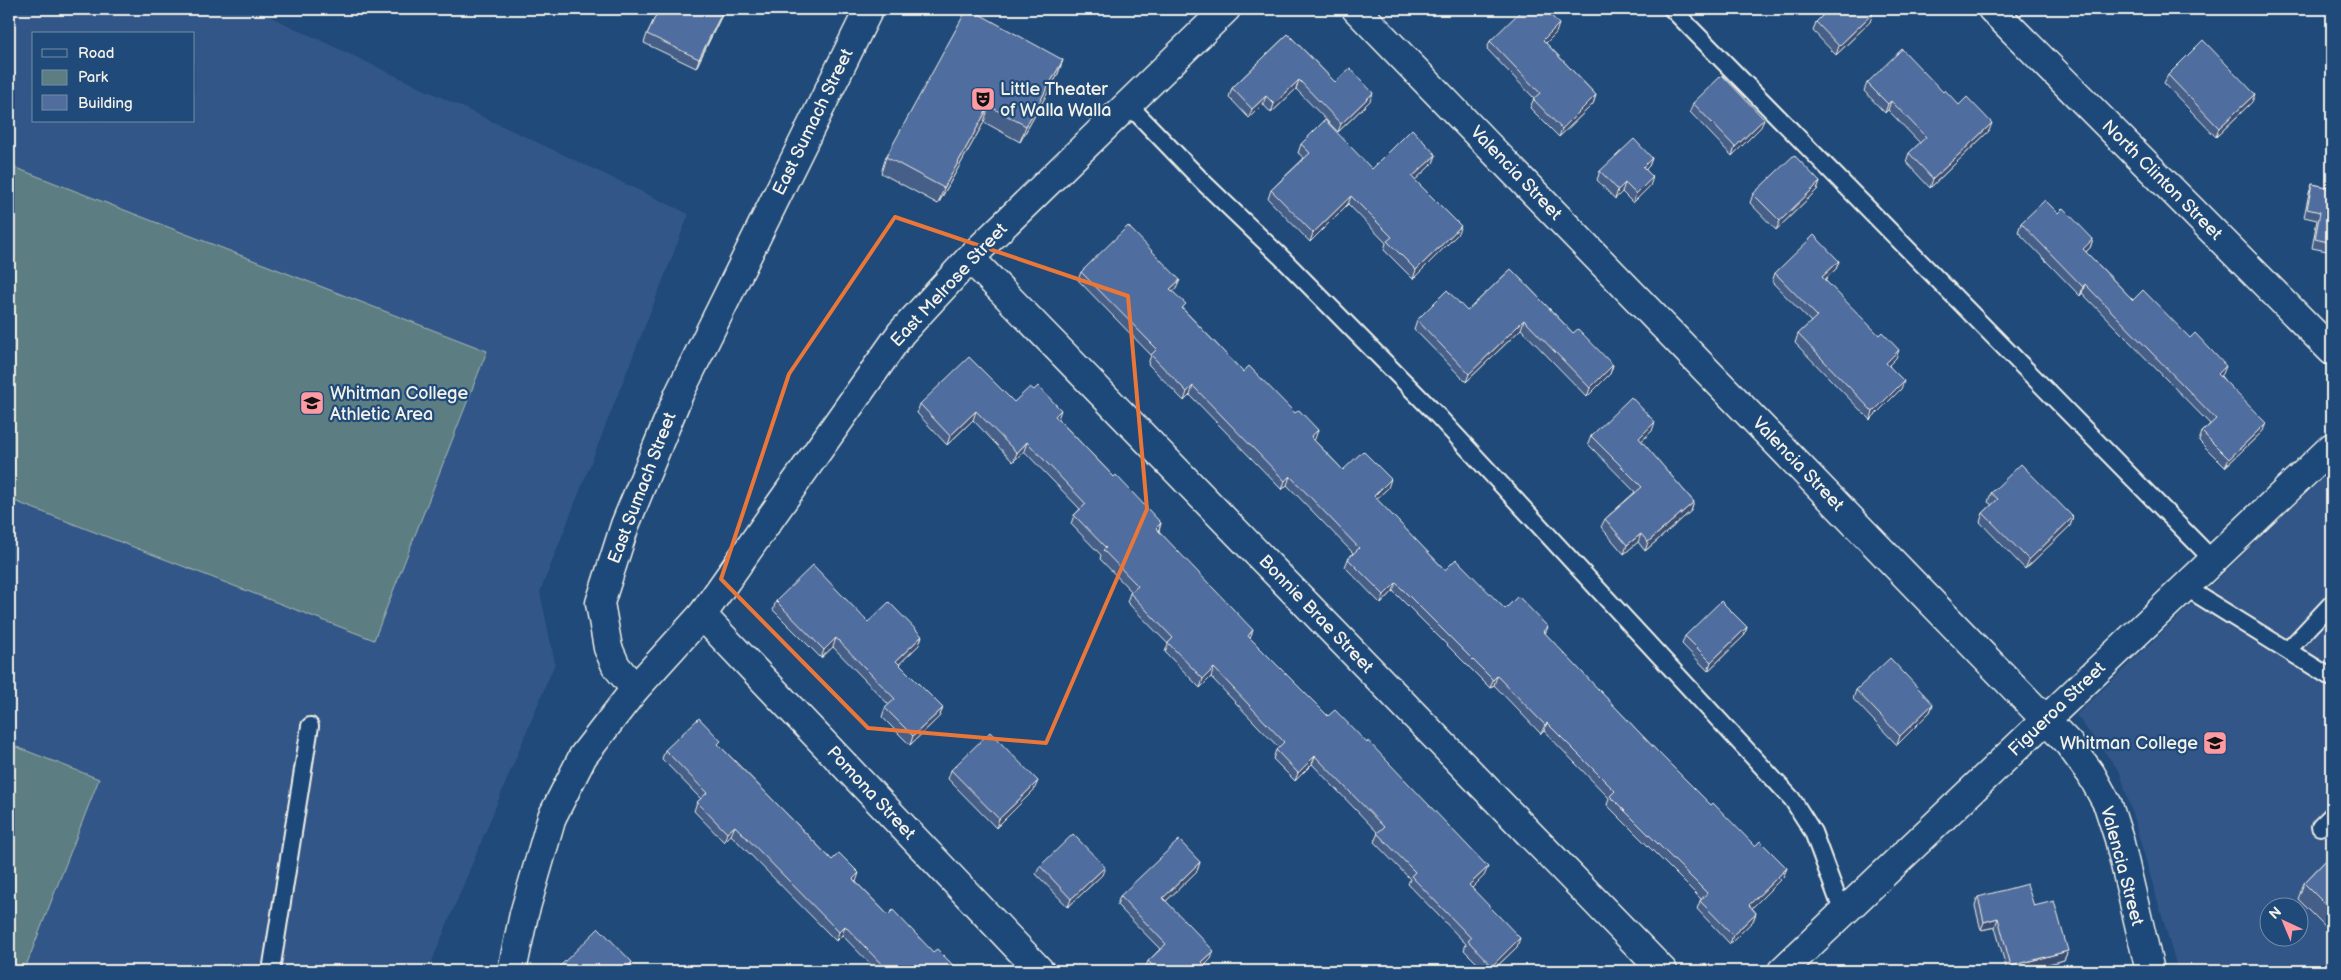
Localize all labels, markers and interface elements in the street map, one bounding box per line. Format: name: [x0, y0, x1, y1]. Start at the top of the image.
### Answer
legend: [32, 32, 195, 122]
text: Road: [78, 44, 114, 63]
street label: East Sumach Street: [768, 45, 858, 199]
text: Park: [78, 68, 109, 87]
place label: Little Theater of Walla Walla: [1000, 79, 1111, 121]
theatre icon: Little Theater of Walla Walla: [970, 86, 996, 112]
text: Building: [78, 94, 133, 113]
street label: North Clinton Street: [2098, 116, 2227, 245]
street label: Valencia Street: [1466, 122, 1566, 225]
street label: East Melrose Street: [886, 218, 1012, 351]
place label: Whitman College Athletic Area: [330, 383, 469, 425]
school or university icon: Whitman College Athletic Area: [299, 390, 325, 416]
street label: East Sumach Street: [603, 409, 681, 567]
street label: Valencia Street: [1748, 413, 1848, 516]
street label: Bonnie Brae Street: [1254, 551, 1378, 678]
street label: Figueroa Street: [2004, 657, 2110, 760]
school or university icon: Whitman College: [2202, 730, 2228, 756]
place label: Whitman College: [2060, 733, 2198, 754]
street label: Pomona Street: [822, 742, 920, 844]
street label: Valencia Street: [2096, 804, 2148, 928]
north arrow: [2258, 898, 2308, 948]
text: N: [2266, 903, 2285, 923]

